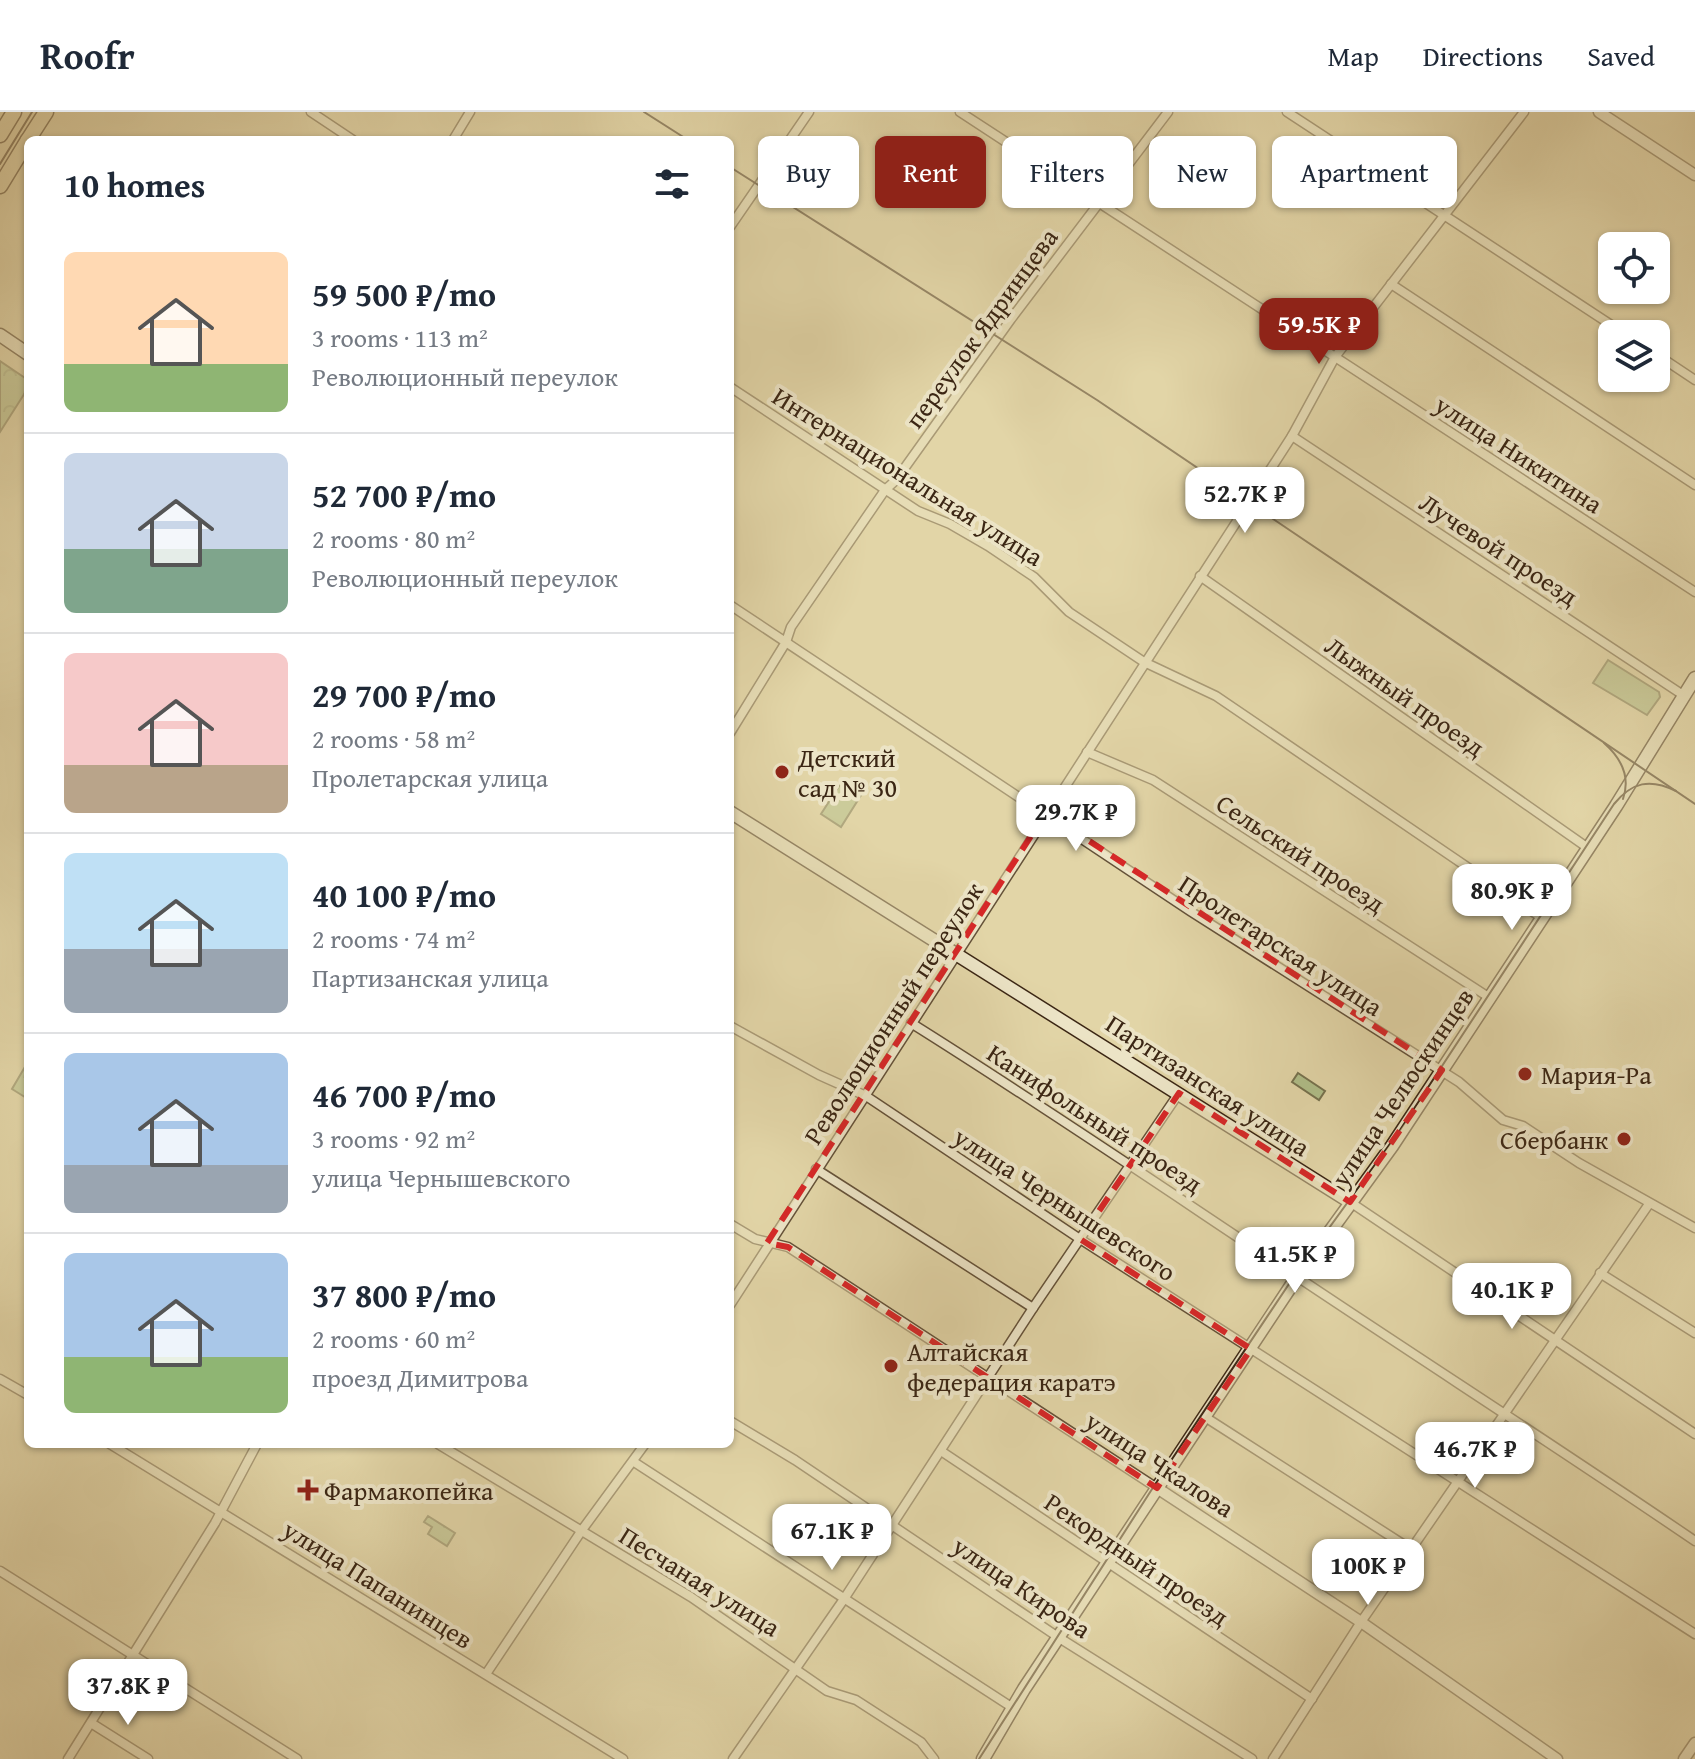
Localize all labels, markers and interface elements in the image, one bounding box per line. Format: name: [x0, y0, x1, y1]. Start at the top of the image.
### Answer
text: Roofr: [40, 27, 135, 83]
text: Map: [1327, 35, 1379, 76]
text: Directions: [1423, 35, 1543, 76]
text: Saved: [1587, 35, 1655, 76]
chip: Buy: [758, 136, 859, 208]
chip: Rent: [875, 136, 986, 208]
chip: Filters: [1002, 136, 1133, 208]
chip: New: [1149, 136, 1256, 208]
chip: Apartment: [1272, 136, 1457, 208]
text: 10 homes: [64, 160, 205, 209]
icon: filters: [650, 162, 694, 206]
street label: переулок Ядринцева: [895, 219, 1067, 436]
map controls: [1598, 232, 1670, 392]
button: locate: [1598, 232, 1670, 304]
text: 59 500 ₽/mo: [312, 269, 496, 318]
icon: home: [128, 284, 224, 380]
pin: 59.5K ₽: [1245, 298, 1393, 366]
text: 59.5K ₽: [1277, 304, 1361, 343]
text: 3 rooms · 113 m²: [312, 318, 488, 357]
button: layers: [1598, 320, 1670, 392]
text: Революционный переулок: [312, 357, 618, 396]
street label: Интернациональная улица: [765, 377, 1052, 576]
street label: улица Никитина: [1427, 384, 1611, 523]
pin: 52.7K ₽: [1171, 467, 1319, 535]
text: 52 700 ₽/mo: [312, 470, 496, 519]
text: 52.7K ₽: [1203, 473, 1287, 512]
street label: Лучевой проезд: [1412, 483, 1586, 615]
icon: home: [128, 485, 224, 581]
text: 2 rooms · 80 m²: [312, 519, 475, 558]
text: Революционный переулок: [312, 558, 618, 597]
street label: Лыжный проезд: [1317, 626, 1493, 766]
text: 29 700 ₽/mo: [312, 670, 496, 719]
icon: home: [128, 685, 224, 781]
text: 2 rooms · 58 m²: [312, 719, 475, 758]
place label: Детский сад № 30: [797, 738, 897, 807]
text: Пролетарская улица: [312, 758, 548, 797]
marker: Детский сад № 30: [773, 763, 791, 781]
street label: Сельский проезд: [1209, 784, 1393, 922]
pin: 29.7K ₽: [1002, 785, 1150, 853]
text: 29.7K ₽: [1034, 791, 1118, 830]
street label: Пролетарская улица: [1171, 864, 1391, 1026]
pin: 80.9K ₽: [1438, 864, 1586, 932]
text: 40 100 ₽/mo: [312, 870, 496, 919]
text: 80.9K ₽: [1470, 870, 1554, 909]
street label: Революционный переулок: [793, 874, 993, 1152]
icon: home: [128, 885, 224, 981]
text: 2 rooms · 74 m²: [312, 919, 475, 958]
text: Партизанская улица: [312, 958, 549, 997]
street label: улица Челюскинцев: [1320, 980, 1483, 1195]
street label: Партизанская улица: [1098, 1004, 1318, 1166]
street label: Канифольный проезд: [979, 1034, 1211, 1202]
place label: Мария-Ра: [1541, 1055, 1652, 1094]
marker: Мария-Ра: [1516, 1065, 1534, 1083]
text: 46 700 ₽/mo: [312, 1070, 496, 1119]
icon: home: [128, 1085, 224, 1181]
street label: улица Чернышевского: [945, 1117, 1184, 1291]
text: 3 rooms · 92 m²: [312, 1119, 475, 1158]
place label: Сбербанк: [1500, 1120, 1608, 1159]
marker: Сбербанк: [1615, 1130, 1633, 1148]
text: улица Чернышевского: [312, 1158, 571, 1197]
pin: 41.5K ₽: [1221, 1227, 1369, 1295]
text: 41.5K ₽: [1253, 1233, 1337, 1272]
pin: 40.1K ₽: [1438, 1263, 1586, 1331]
text: 40.1K ₽: [1470, 1269, 1554, 1308]
text: 37 800 ₽/mo: [312, 1270, 496, 1319]
icon: home: [128, 1285, 224, 1381]
text: 2 rooms · 60 m²: [312, 1319, 475, 1358]
place label: Алтайская федерация каратэ: [907, 1332, 1116, 1401]
marker: Алтайская федерация каратэ: [882, 1357, 900, 1375]
text: проезд Димитрова: [312, 1358, 528, 1397]
street label: улица Чкалова: [1077, 1401, 1243, 1527]
pin: 46.7K ₽: [1401, 1422, 1549, 1490]
text: 46.7K ₽: [1433, 1428, 1517, 1467]
place label: Фармакопейка: [324, 1471, 494, 1510]
marker: Фармакопейка: [299, 1481, 317, 1499]
street label: Рекордный проезд: [1037, 1483, 1237, 1635]
pin: 67.1K ₽: [758, 1504, 906, 1572]
street label: улица Папанинцев: [275, 1509, 481, 1658]
text: 67.1K ₽: [790, 1510, 874, 1549]
street label: Песчаная улица: [612, 1516, 789, 1646]
street label: улица Кирова: [944, 1526, 1100, 1648]
pin: 100K ₽: [1303, 1539, 1433, 1607]
text: 100K ₽: [1330, 1545, 1406, 1584]
pin: 37.8K ₽: [54, 1659, 202, 1727]
text: 37.8K ₽: [86, 1665, 170, 1704]

